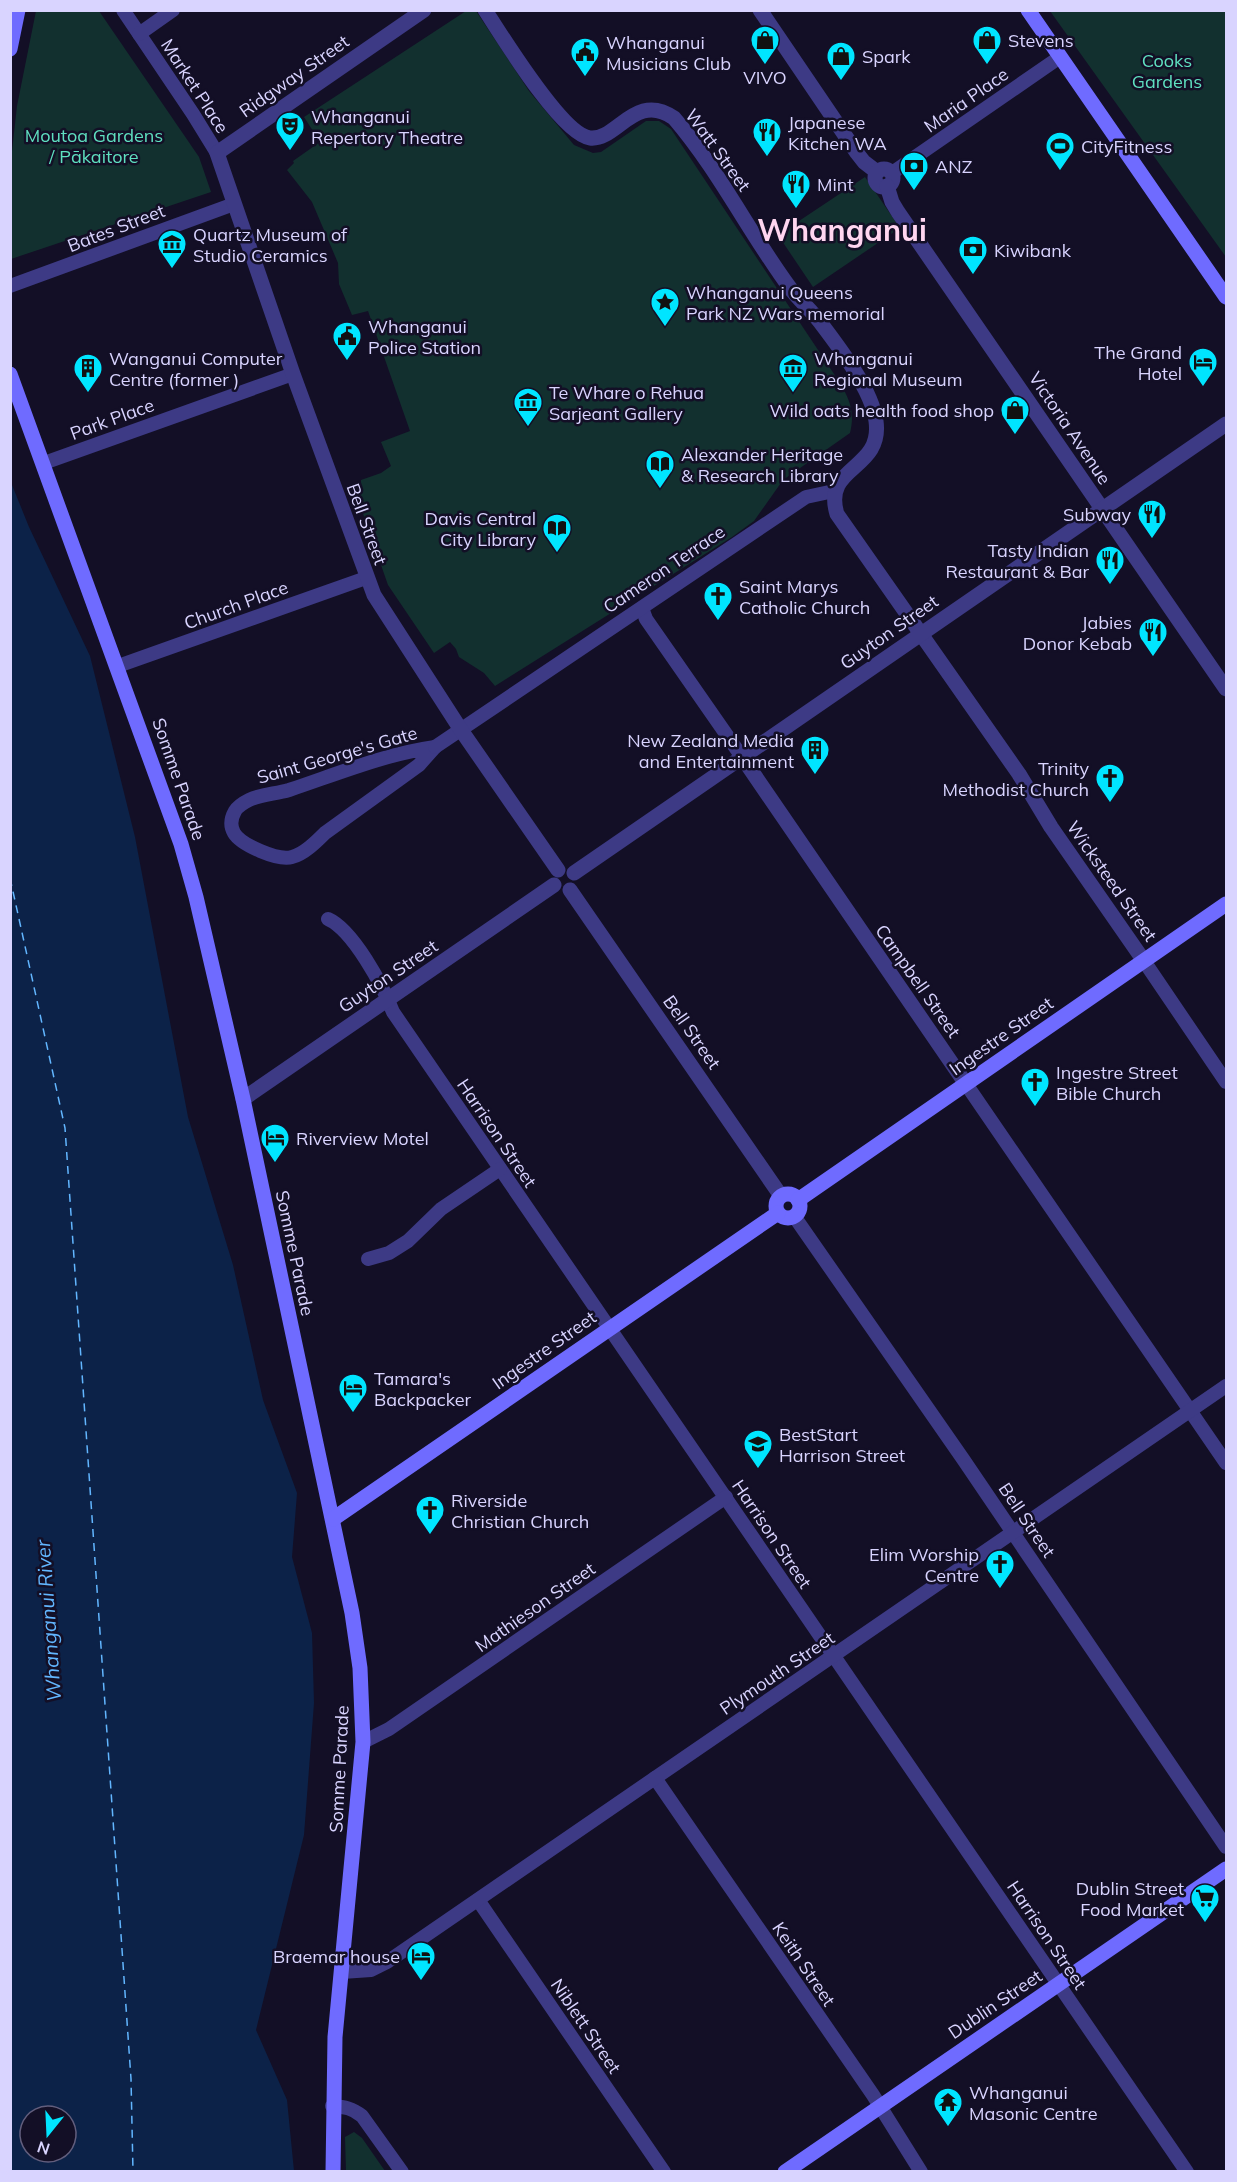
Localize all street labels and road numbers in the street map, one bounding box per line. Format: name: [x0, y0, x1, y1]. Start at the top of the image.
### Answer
street label: Ridgway Street: [235, 30, 353, 122]
street label: Market Place: [156, 34, 234, 138]
street label: Maria Place: [919, 63, 1013, 137]
street label: Watt Street: [680, 104, 756, 196]
street label: Bates Street: [64, 199, 168, 257]
street label: Victoria Avenue: [1024, 367, 1116, 489]
street label: Park Place: [67, 393, 157, 445]
street label: Bell Street: [342, 480, 392, 568]
street label: Cameron Terrace: [599, 520, 729, 618]
street label: Church Place: [181, 576, 291, 634]
street label: Guyton Street: [835, 590, 943, 674]
street label: Somme Parade: [147, 715, 211, 843]
street label: Saint George's Gate: [254, 721, 420, 789]
street label: Wicksteed Street: [1062, 816, 1162, 946]
street label: Campbell Street: [870, 920, 966, 1042]
street label: Guyton Street: [334, 934, 442, 1018]
street label: Bell Street: [658, 991, 726, 1073]
street label: Ingestre Street: [945, 992, 1057, 1080]
street label: Harrison Street: [452, 1074, 542, 1192]
street label: Somme Parade: [270, 1188, 320, 1318]
street label: Ingestre Street: [488, 1306, 600, 1394]
street label: Harrison Street: [727, 1475, 817, 1593]
street label: Bell Street: [994, 1478, 1060, 1562]
street label: Mathieson Street: [470, 1557, 600, 1657]
street label: Plymouth Street: [715, 1626, 839, 1720]
street label: Somme Parade: [324, 1705, 354, 1833]
street label: Harrison Street: [1002, 1876, 1092, 1994]
street label: Keith Street: [767, 1918, 841, 2010]
street label: Dublin Street: [944, 1964, 1046, 2044]
street label: Niblett Street: [546, 1974, 626, 2078]

